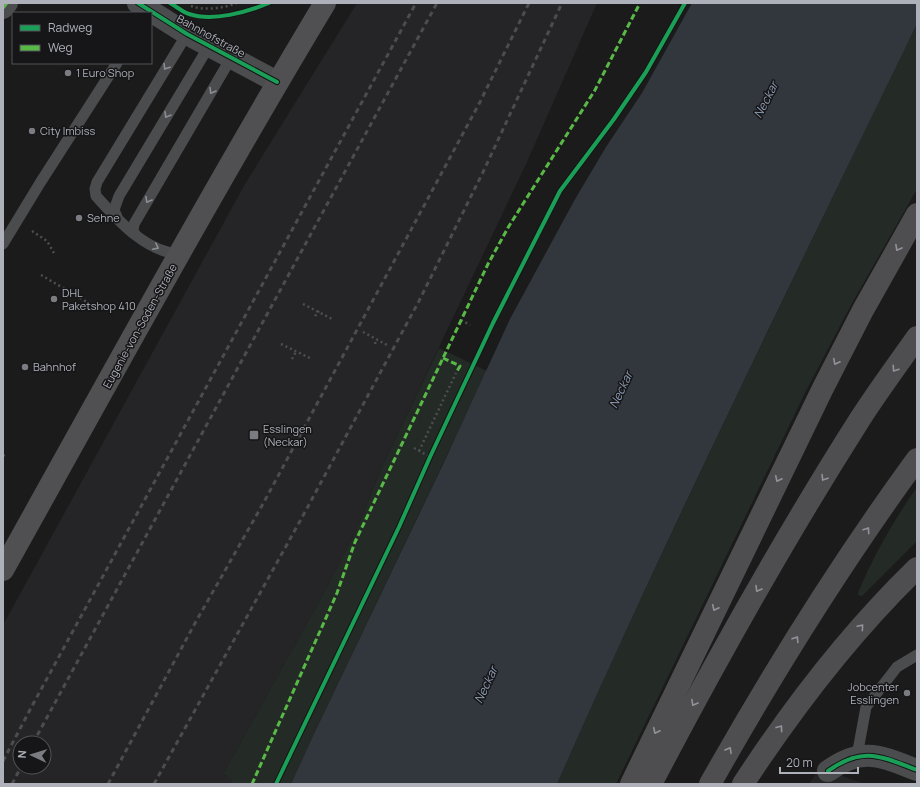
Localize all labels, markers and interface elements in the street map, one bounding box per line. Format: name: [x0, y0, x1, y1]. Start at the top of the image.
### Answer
street label: Bahnhofstraße: [174, 11, 249, 61]
legend: [12, 12, 152, 64]
text: Radweg: [48, 19, 92, 36]
text: Weg: [48, 39, 73, 56]
one-way arrow: [163, 63, 171, 70]
place label: 1 Euro Shop: [76, 65, 135, 80]
marker: 1 Euro Shop: [63, 68, 73, 78]
water label: Neckar: [749, 77, 783, 121]
one-way arrow: [209, 87, 216, 94]
one-way arrow: [164, 111, 171, 118]
place label: City Imbiss: [40, 123, 95, 138]
marker: City Imbiss: [27, 126, 37, 136]
one-way arrow: [145, 196, 152, 203]
place label: Sehne: [87, 210, 120, 225]
marker: Sehne: [74, 213, 84, 223]
one-way arrow: [152, 243, 159, 250]
one-way arrow: [895, 243, 902, 251]
street label: Eugenie-von-Soden-Straße: [99, 260, 180, 391]
place label: DHL Paketshop 410: [62, 285, 136, 313]
marker: DHL Paketshop 410: [49, 294, 59, 304]
one-way arrow: [833, 358, 841, 365]
place label: Bahnhof: [33, 359, 76, 374]
marker: Bahnhof: [20, 362, 30, 372]
one-way arrow: [893, 364, 900, 371]
water label: Neckar: [605, 367, 637, 411]
place label: Esslingen (Neckar): [263, 421, 312, 449]
marker: Esslingen (Neckar): [248, 429, 260, 441]
one-way arrow: [775, 474, 783, 482]
one-way arrow: [821, 474, 829, 481]
one-way arrow: [862, 527, 870, 534]
one-way arrow: [755, 585, 762, 592]
one-way arrow: [712, 604, 720, 611]
one-way arrow: [856, 624, 864, 632]
one-way arrow: [791, 636, 799, 643]
water label: Neckar: [470, 662, 502, 706]
place label: Jobcenter Esslingen: [848, 679, 899, 707]
marker: Jobcenter Esslingen: [902, 688, 912, 698]
one-way arrow: [691, 699, 699, 706]
one-way arrow: [775, 726, 782, 733]
one-way arrow: [653, 727, 661, 735]
north arrow: [12, 735, 52, 775]
one-way arrow: [724, 747, 731, 754]
scale bar: [780, 749, 858, 775]
text: N: [14, 750, 29, 759]
text: 20 m: [786, 754, 813, 771]

